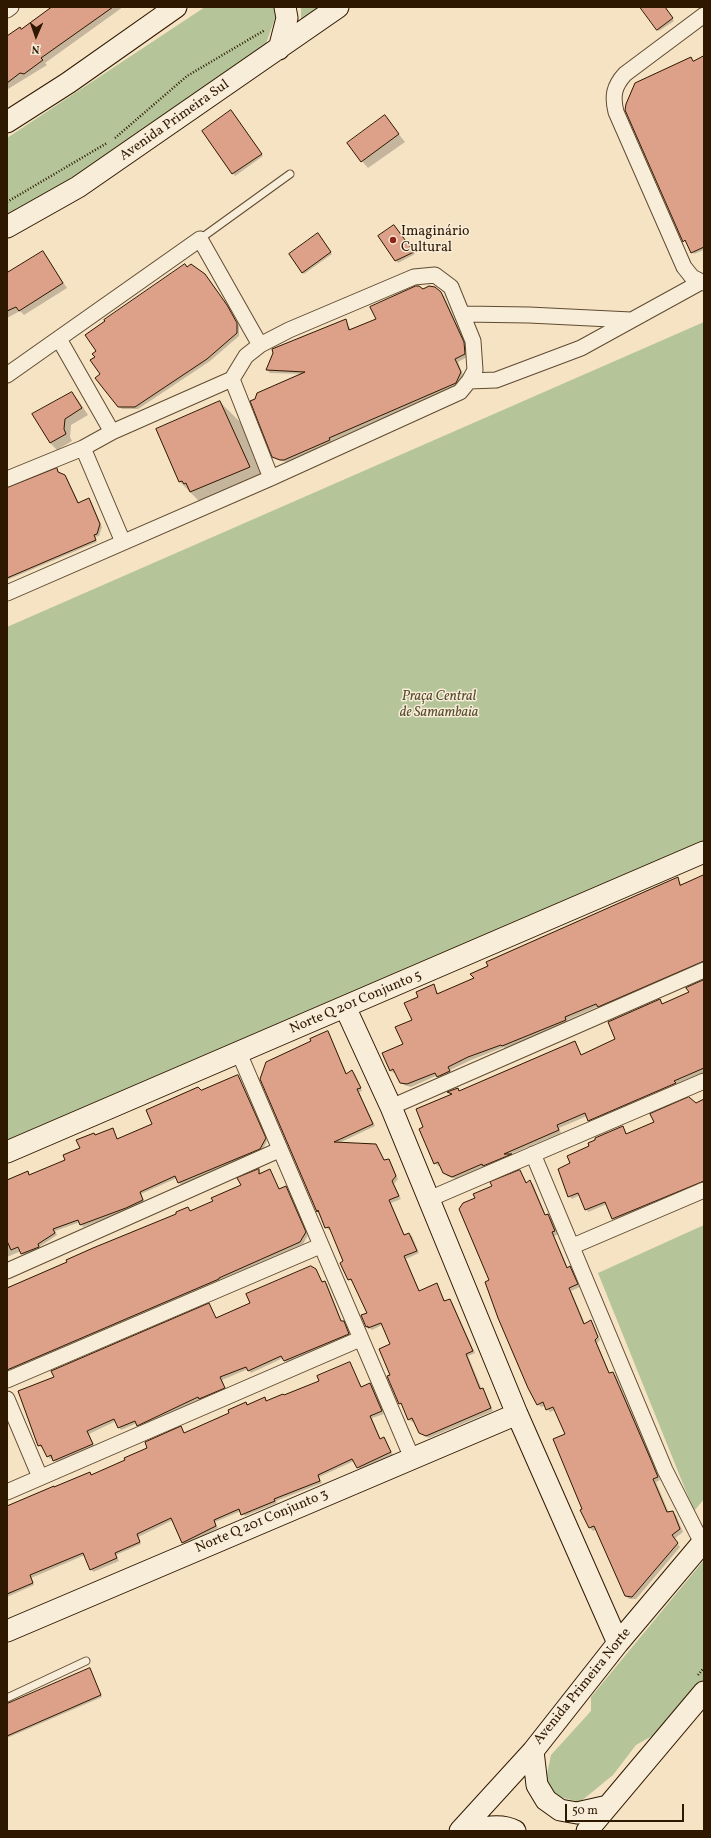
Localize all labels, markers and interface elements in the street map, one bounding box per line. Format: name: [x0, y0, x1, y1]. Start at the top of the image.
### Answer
north arrow: [16, 16, 56, 56]
text: N: [31, 41, 40, 56]
street label: Avenida Primeira Sul: [117, 77, 233, 165]
place label: Imaginário Cultural: [401, 224, 470, 256]
marker: Imaginário Cultural: [388, 235, 398, 245]
park label: Praça Central de Samambaia: [400, 689, 478, 722]
street label: Norte Q 201 Conjunto 5: [287, 968, 425, 1038]
street label: Norte Q 201 Conjunto 3: [193, 1486, 331, 1558]
street label: Avenida Primeira Norte: [531, 1625, 635, 1749]
scale bar: [567, 1796, 686, 1822]
text: 50 m: [572, 1803, 598, 1819]

